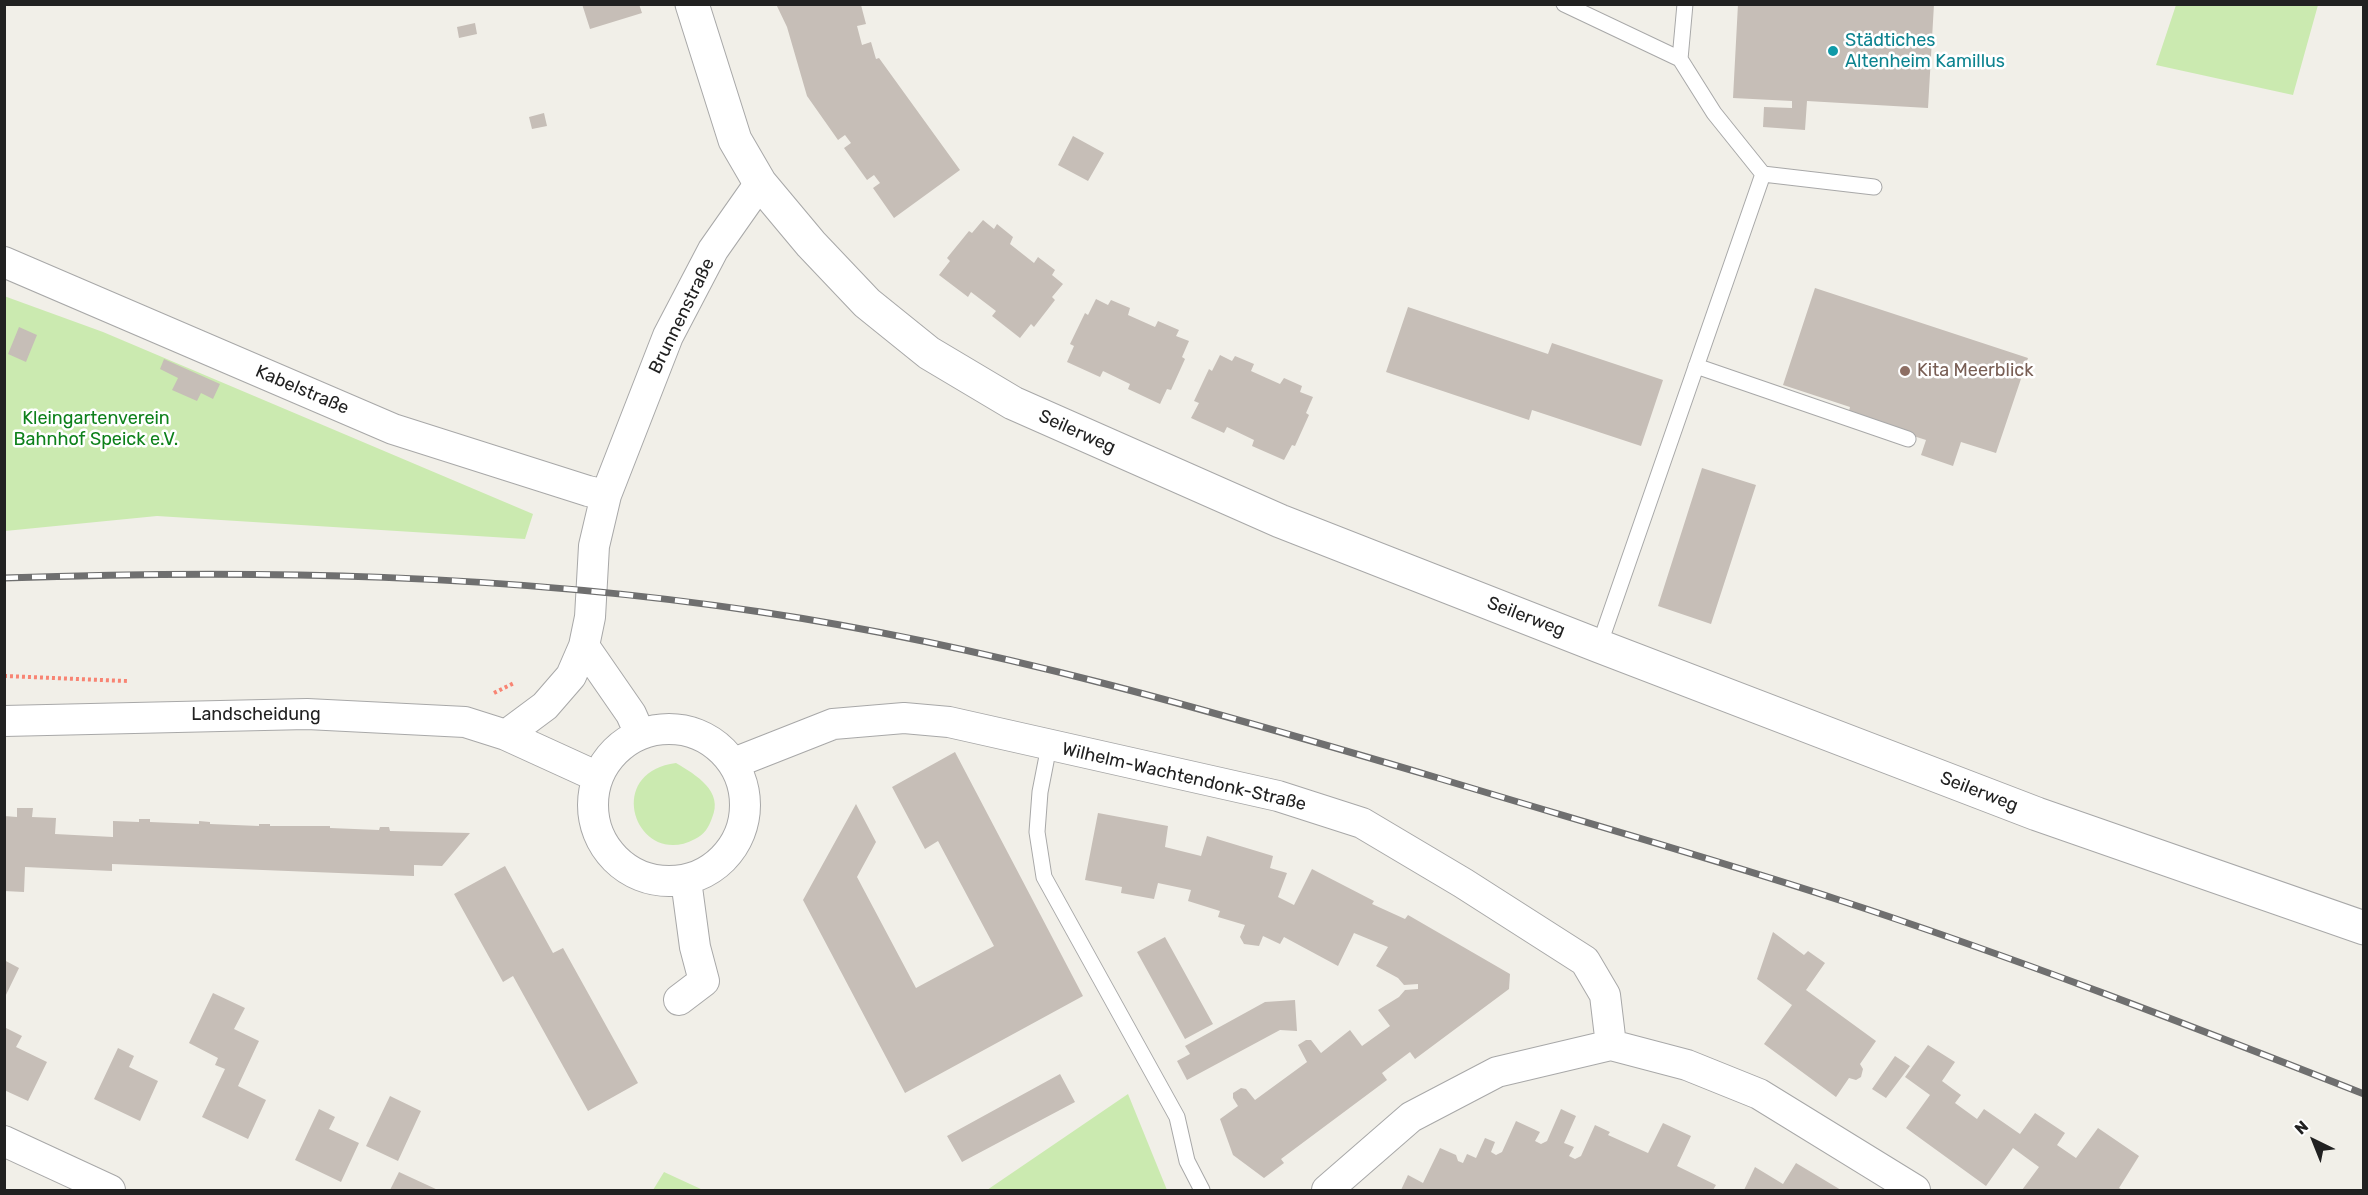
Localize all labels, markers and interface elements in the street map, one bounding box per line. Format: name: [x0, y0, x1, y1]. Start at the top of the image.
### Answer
place label: Städtiches Altenheim Kamillus: [1845, 30, 2005, 72]
marker: Städtiches Altenheim Kamillus: [1826, 44, 1840, 58]
street label: Brunnenstraße: [645, 255, 719, 377]
place label: Kita Meerblick: [1917, 360, 2034, 382]
street label: Kabelstraße: [252, 361, 352, 419]
marker: Kita Meerblick: [1898, 364, 1912, 378]
street label: Seilerweg: [1035, 405, 1119, 459]
park label: Kleingartenverein Bahnhof Speick e.V.: [14, 408, 178, 450]
street label: Seilerweg: [1484, 592, 1568, 642]
street label: Landscheidung: [191, 704, 321, 726]
street label: Wilhelm-Wachtendonk-Straße: [1060, 738, 1308, 816]
street label: Seilerweg: [1937, 767, 2021, 817]
north arrow: [2284, 1111, 2344, 1171]
text: N: [2291, 1117, 2312, 1138]

